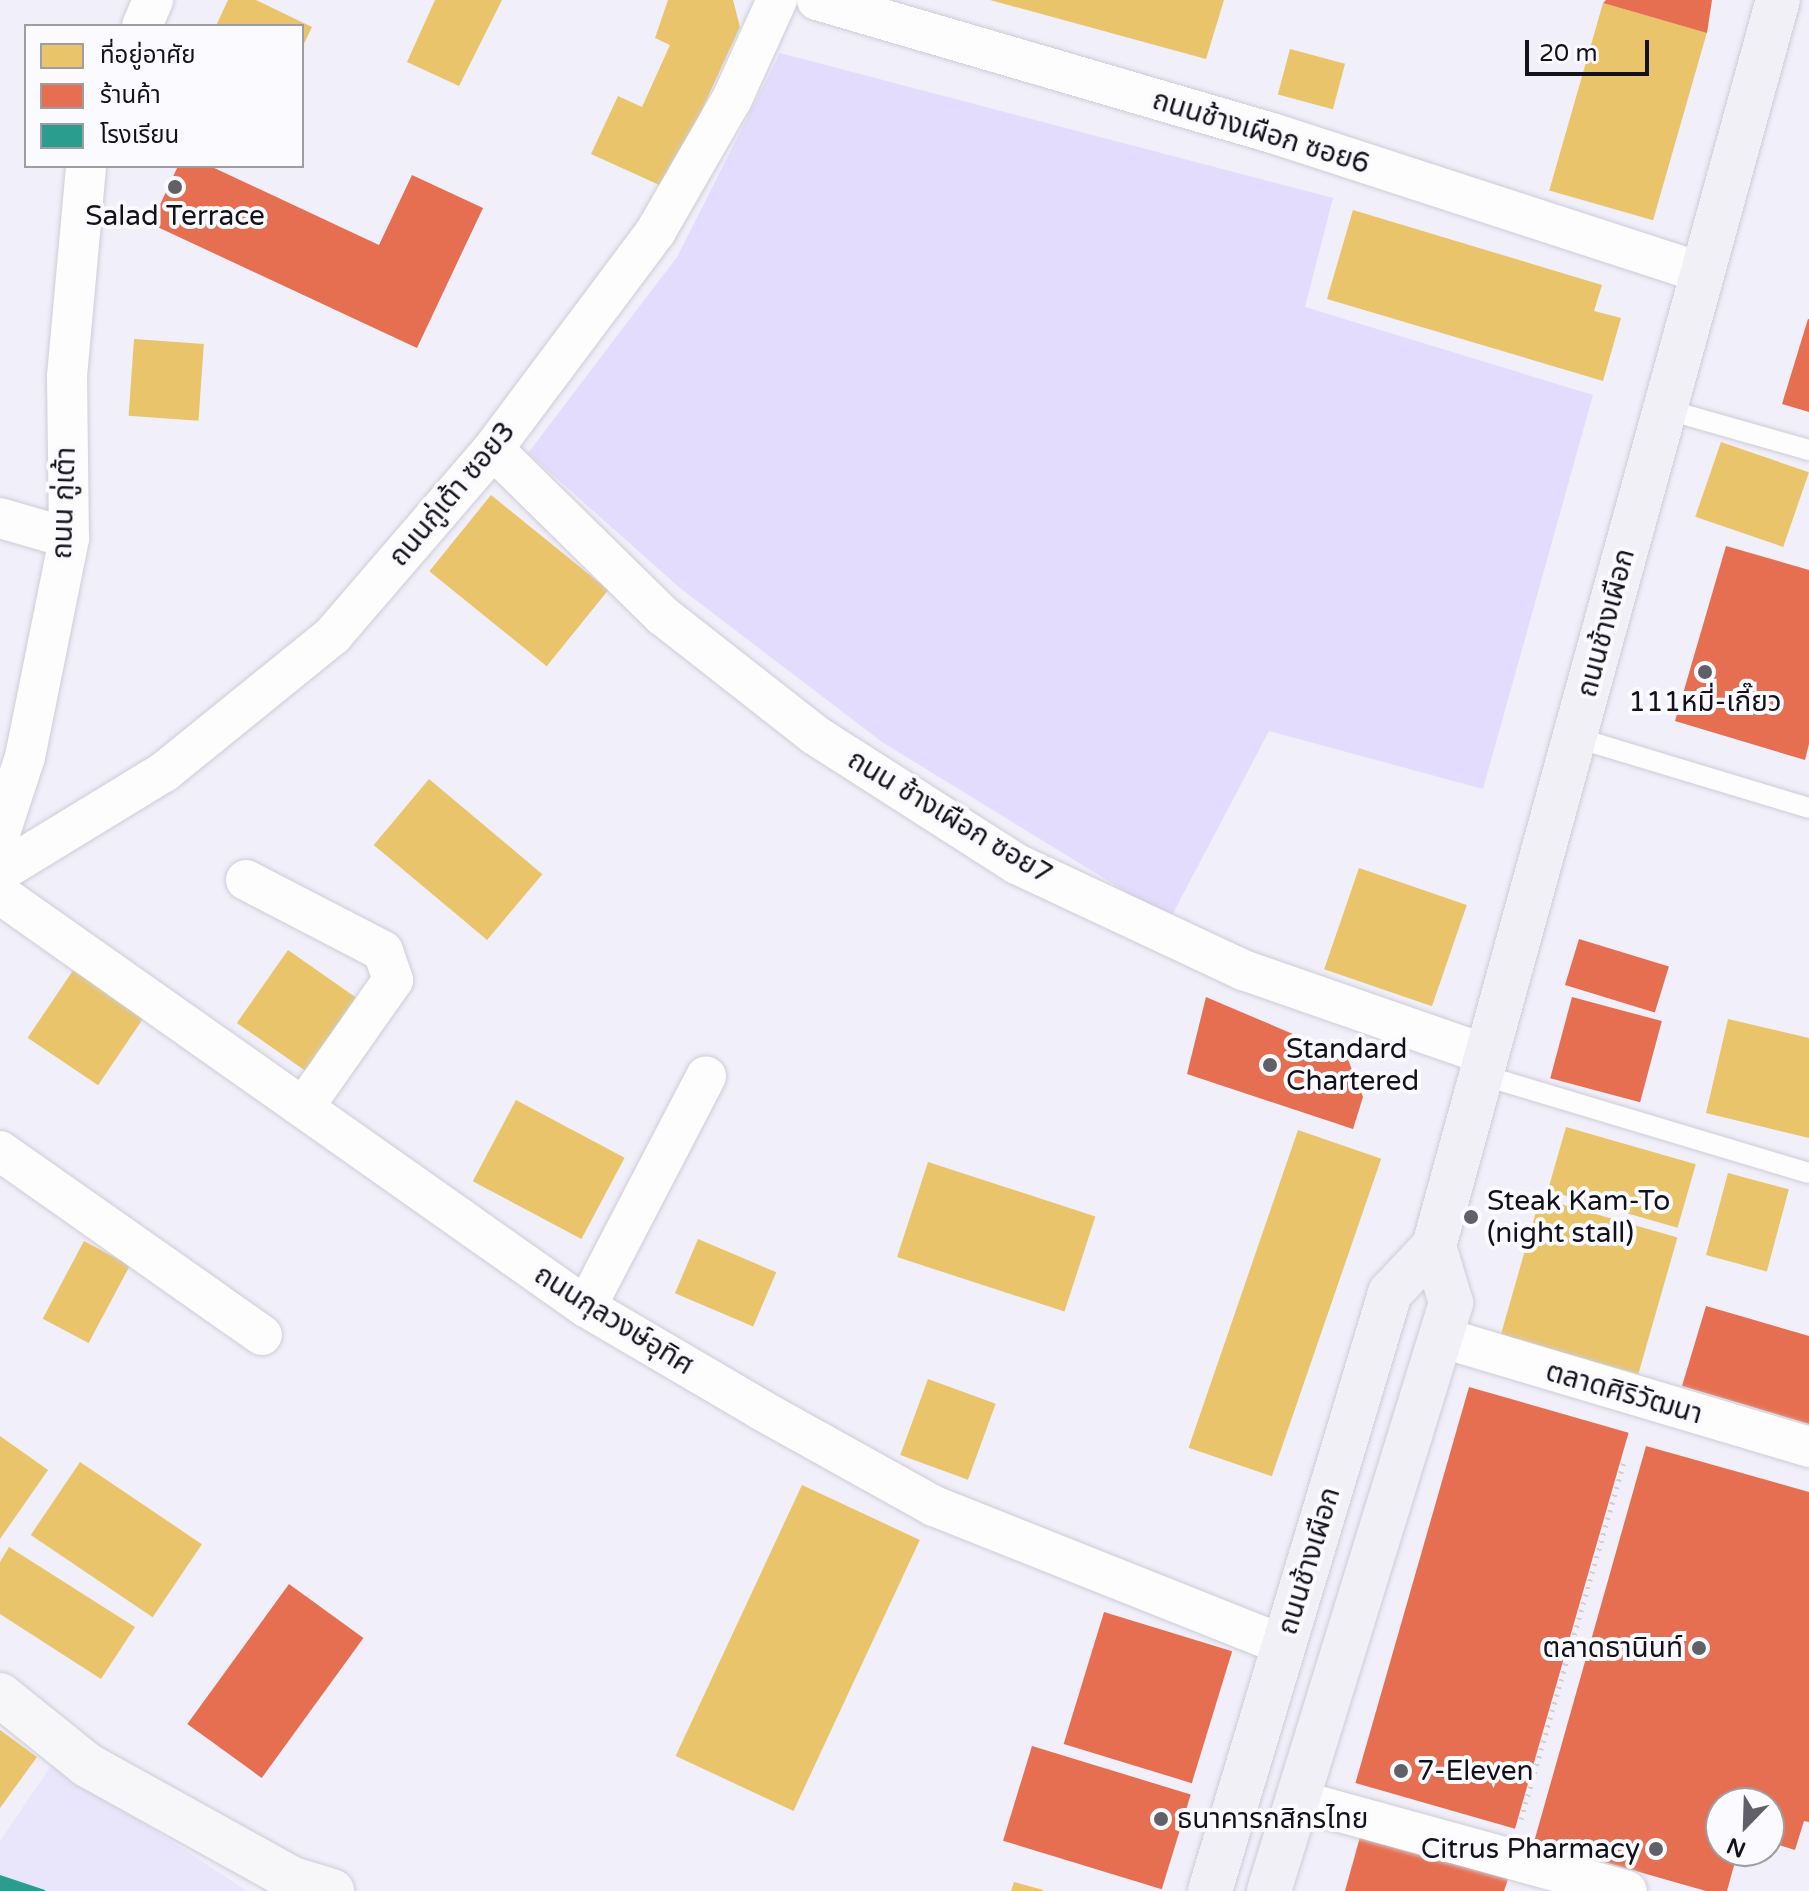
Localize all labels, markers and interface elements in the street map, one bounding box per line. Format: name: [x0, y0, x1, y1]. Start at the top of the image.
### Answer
legend: [24, 24, 304, 168]
scale bar: [1529, 24, 1653, 74]
text: 20 m: [1539, 39, 1597, 68]
text: ที่อยู่อาศัย: [100, 41, 196, 70]
text: ร้านค้า: [100, 81, 161, 110]
street label: ถนนช้างเผือก ซอย6: [1148, 83, 1374, 181]
text: โรงเรียน: [100, 121, 179, 150]
marker: Salad Terrace: [166, 178, 184, 196]
place label: Salad Terrace: [85, 199, 265, 233]
street label: ถนนกู่เต้า ซอย3: [382, 415, 522, 573]
street label: ถนน กู่เต้า: [45, 446, 83, 560]
street label: ถนนช้างเผือก: [1570, 545, 1642, 701]
marker: 111หมี่-เกี๊ยว: [1696, 663, 1714, 681]
place label: 111หมี่-เกี๊ยว: [1628, 685, 1782, 719]
street label: ถนน ช้างเผือก ซอย7: [842, 743, 1058, 891]
place label: Standard Chartered: [1286, 1032, 1419, 1098]
marker: Standard Chartered: [1261, 1056, 1279, 1074]
place label: Steak Kam-To (night stall): [1487, 1184, 1670, 1250]
marker: Steak Kam-To (night stall): [1462, 1208, 1480, 1226]
street label: ถนนกุลวงษ์อุทิศ: [528, 1258, 700, 1382]
street label: ตลาดศิริวัฒนา: [1542, 1355, 1706, 1431]
street label: ถนนช้างเผือก: [1271, 1483, 1347, 1639]
place label: ตลาดธานินท์: [1543, 1631, 1683, 1665]
marker: ตลาดธานินท์: [1690, 1639, 1708, 1657]
place label: 7-Eleven: [1417, 1754, 1534, 1788]
marker: 7-Eleven: [1392, 1762, 1410, 1780]
north arrow: [1705, 1787, 1785, 1867]
place label: ธนาคารกสิกรไทย: [1177, 1802, 1368, 1836]
marker: ธนาคารกสิกรไทย: [1152, 1810, 1170, 1828]
place label: Citrus Pharmacy: [1421, 1832, 1640, 1866]
text: N: [1723, 1832, 1750, 1863]
marker: Citrus Pharmacy: [1647, 1840, 1665, 1858]

